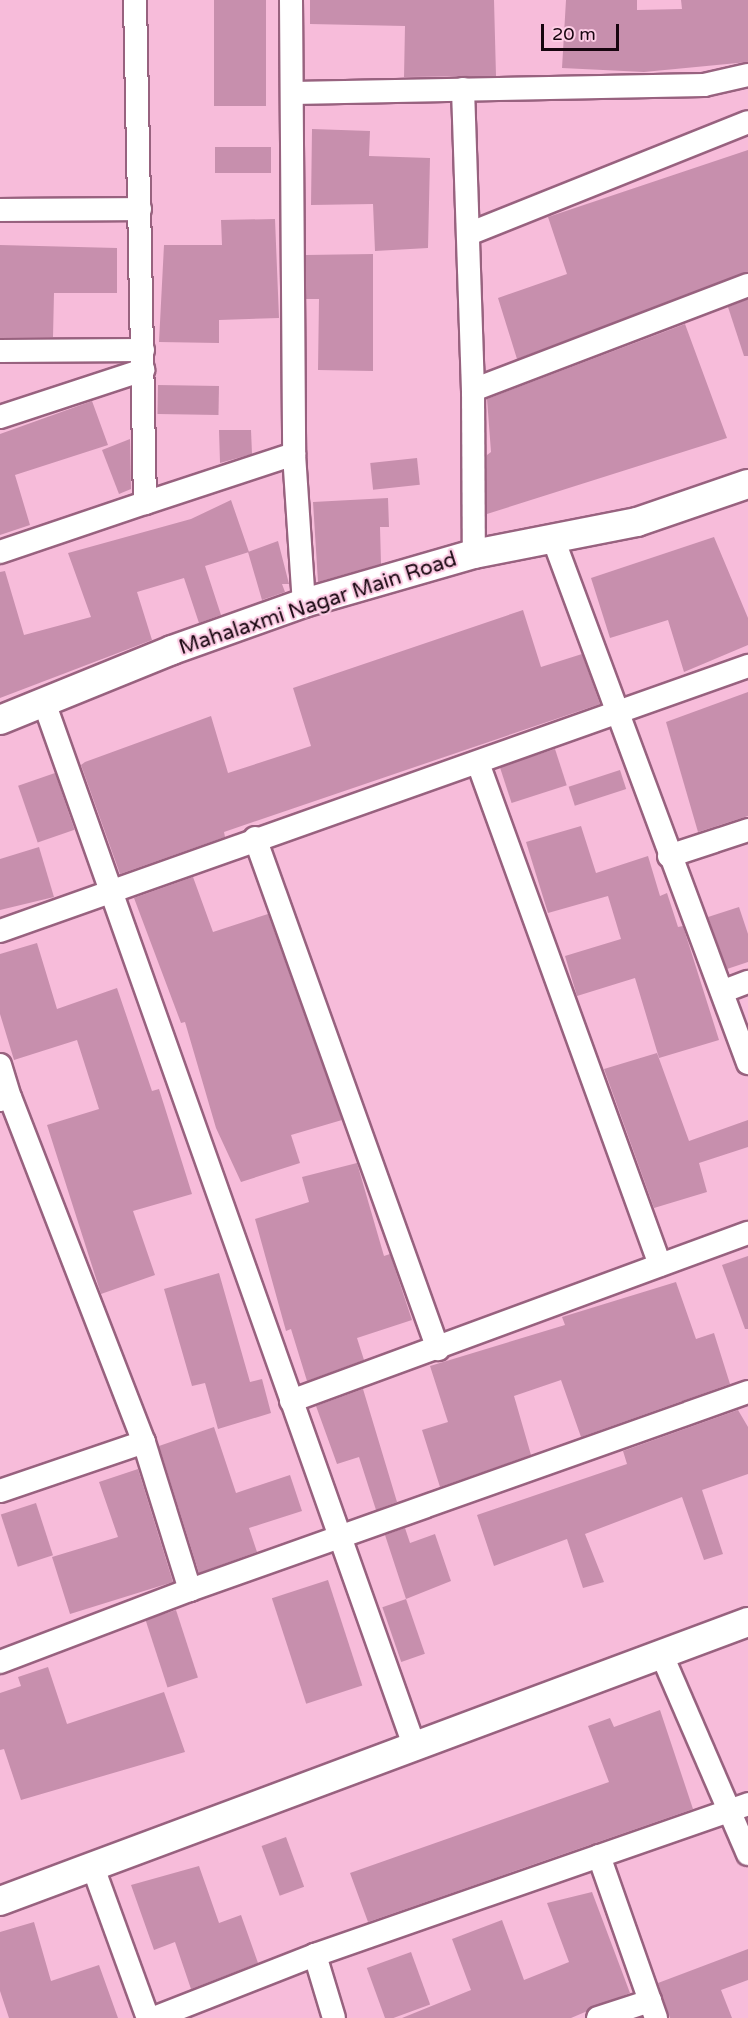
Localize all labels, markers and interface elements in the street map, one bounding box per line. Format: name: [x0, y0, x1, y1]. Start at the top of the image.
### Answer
scale bar: [544, 12, 622, 50]
text: 20 m: [552, 23, 596, 45]
street label: Mahalaxmi Nagar Main Road: [176, 547, 460, 661]

